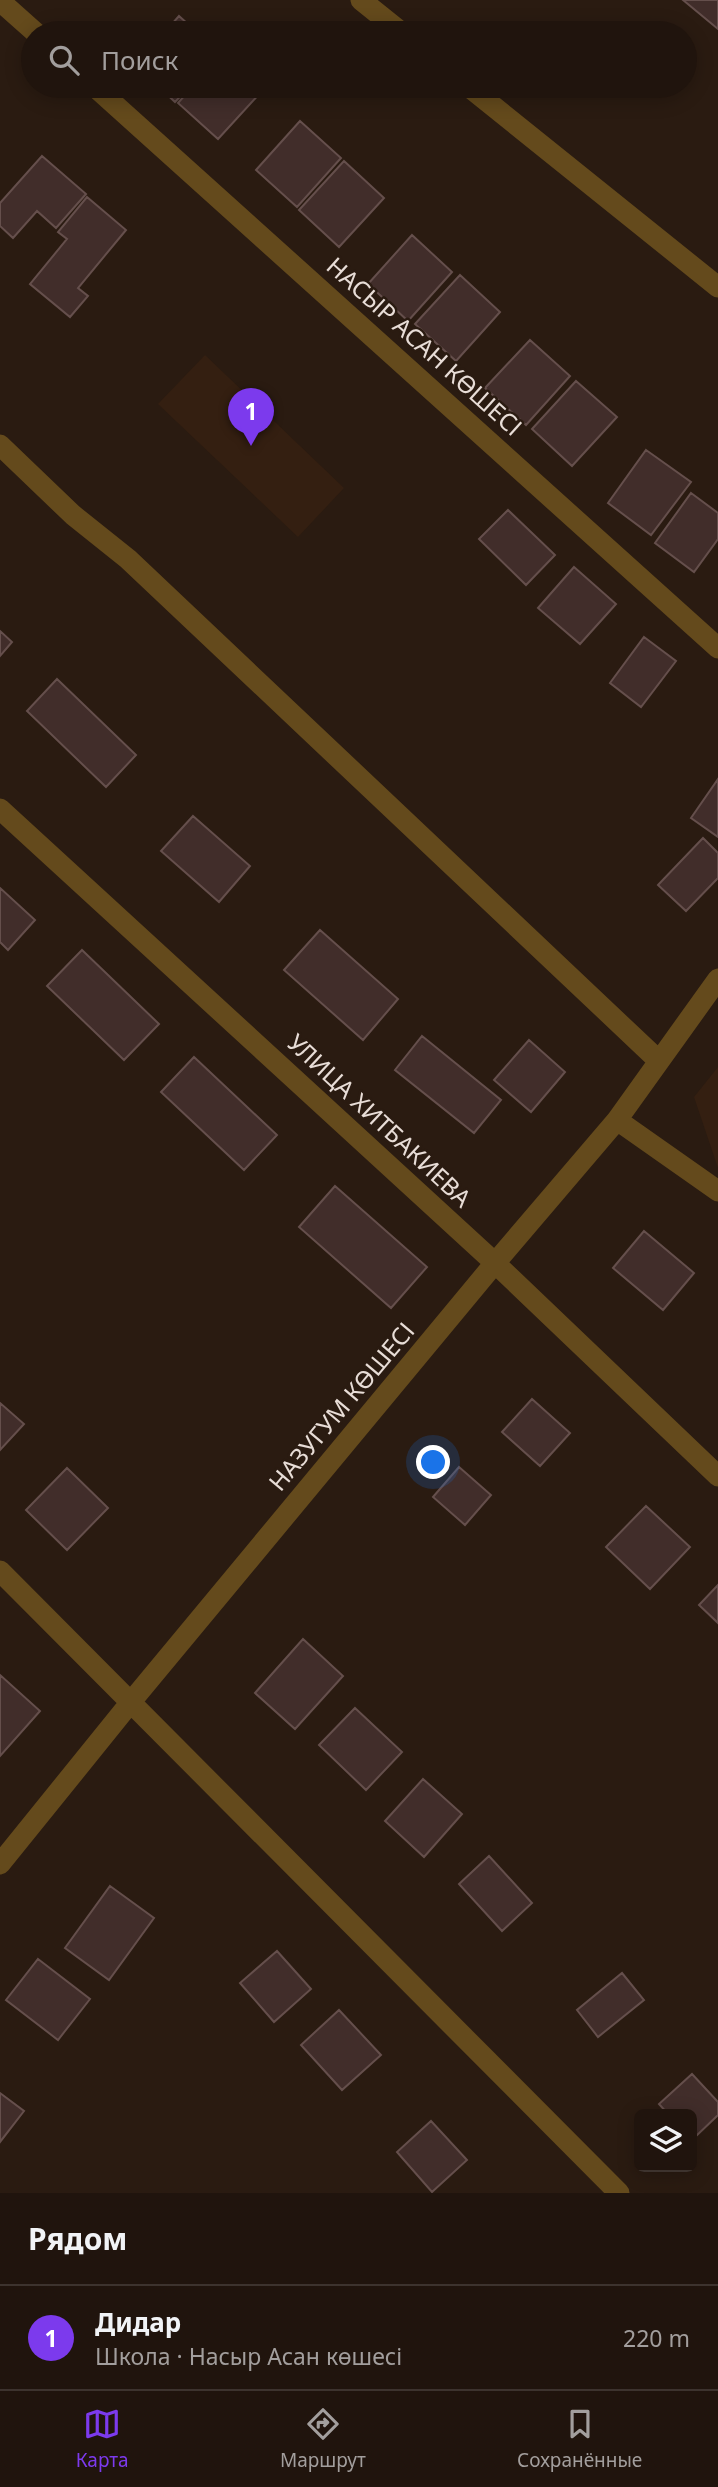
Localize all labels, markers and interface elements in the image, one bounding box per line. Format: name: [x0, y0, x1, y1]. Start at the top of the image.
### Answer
search box: [21, 21, 697, 98]
icon: search: [45, 41, 83, 79]
text: Поиск: [101, 42, 178, 78]
street label: НАСЫР АСАН КӨШЕСІ: [320, 249, 530, 443]
pin: 1: [228, 388, 274, 446]
street label: УЛИЦА ХИТБАКИЕВА: [281, 1026, 479, 1214]
street label: НАЗУГУМ КӨШЕСІ: [261, 1315, 421, 1497]
your location: [416, 1445, 450, 1479]
map controls: [634, 2109, 697, 2172]
button: layers: [634, 2109, 697, 2172]
text: Рядом: [28, 2218, 127, 2259]
text: Дидар: [95, 2304, 181, 2340]
text: 1: [44, 2322, 58, 2354]
text: 220 m: [623, 2322, 690, 2354]
text: Школа · Насыр Асан көшесі: [95, 2340, 402, 2372]
tab: Карта: [76, 2405, 129, 2473]
tab: Маршрут: [280, 2405, 366, 2473]
tab: Сохранённые: [517, 2405, 642, 2473]

